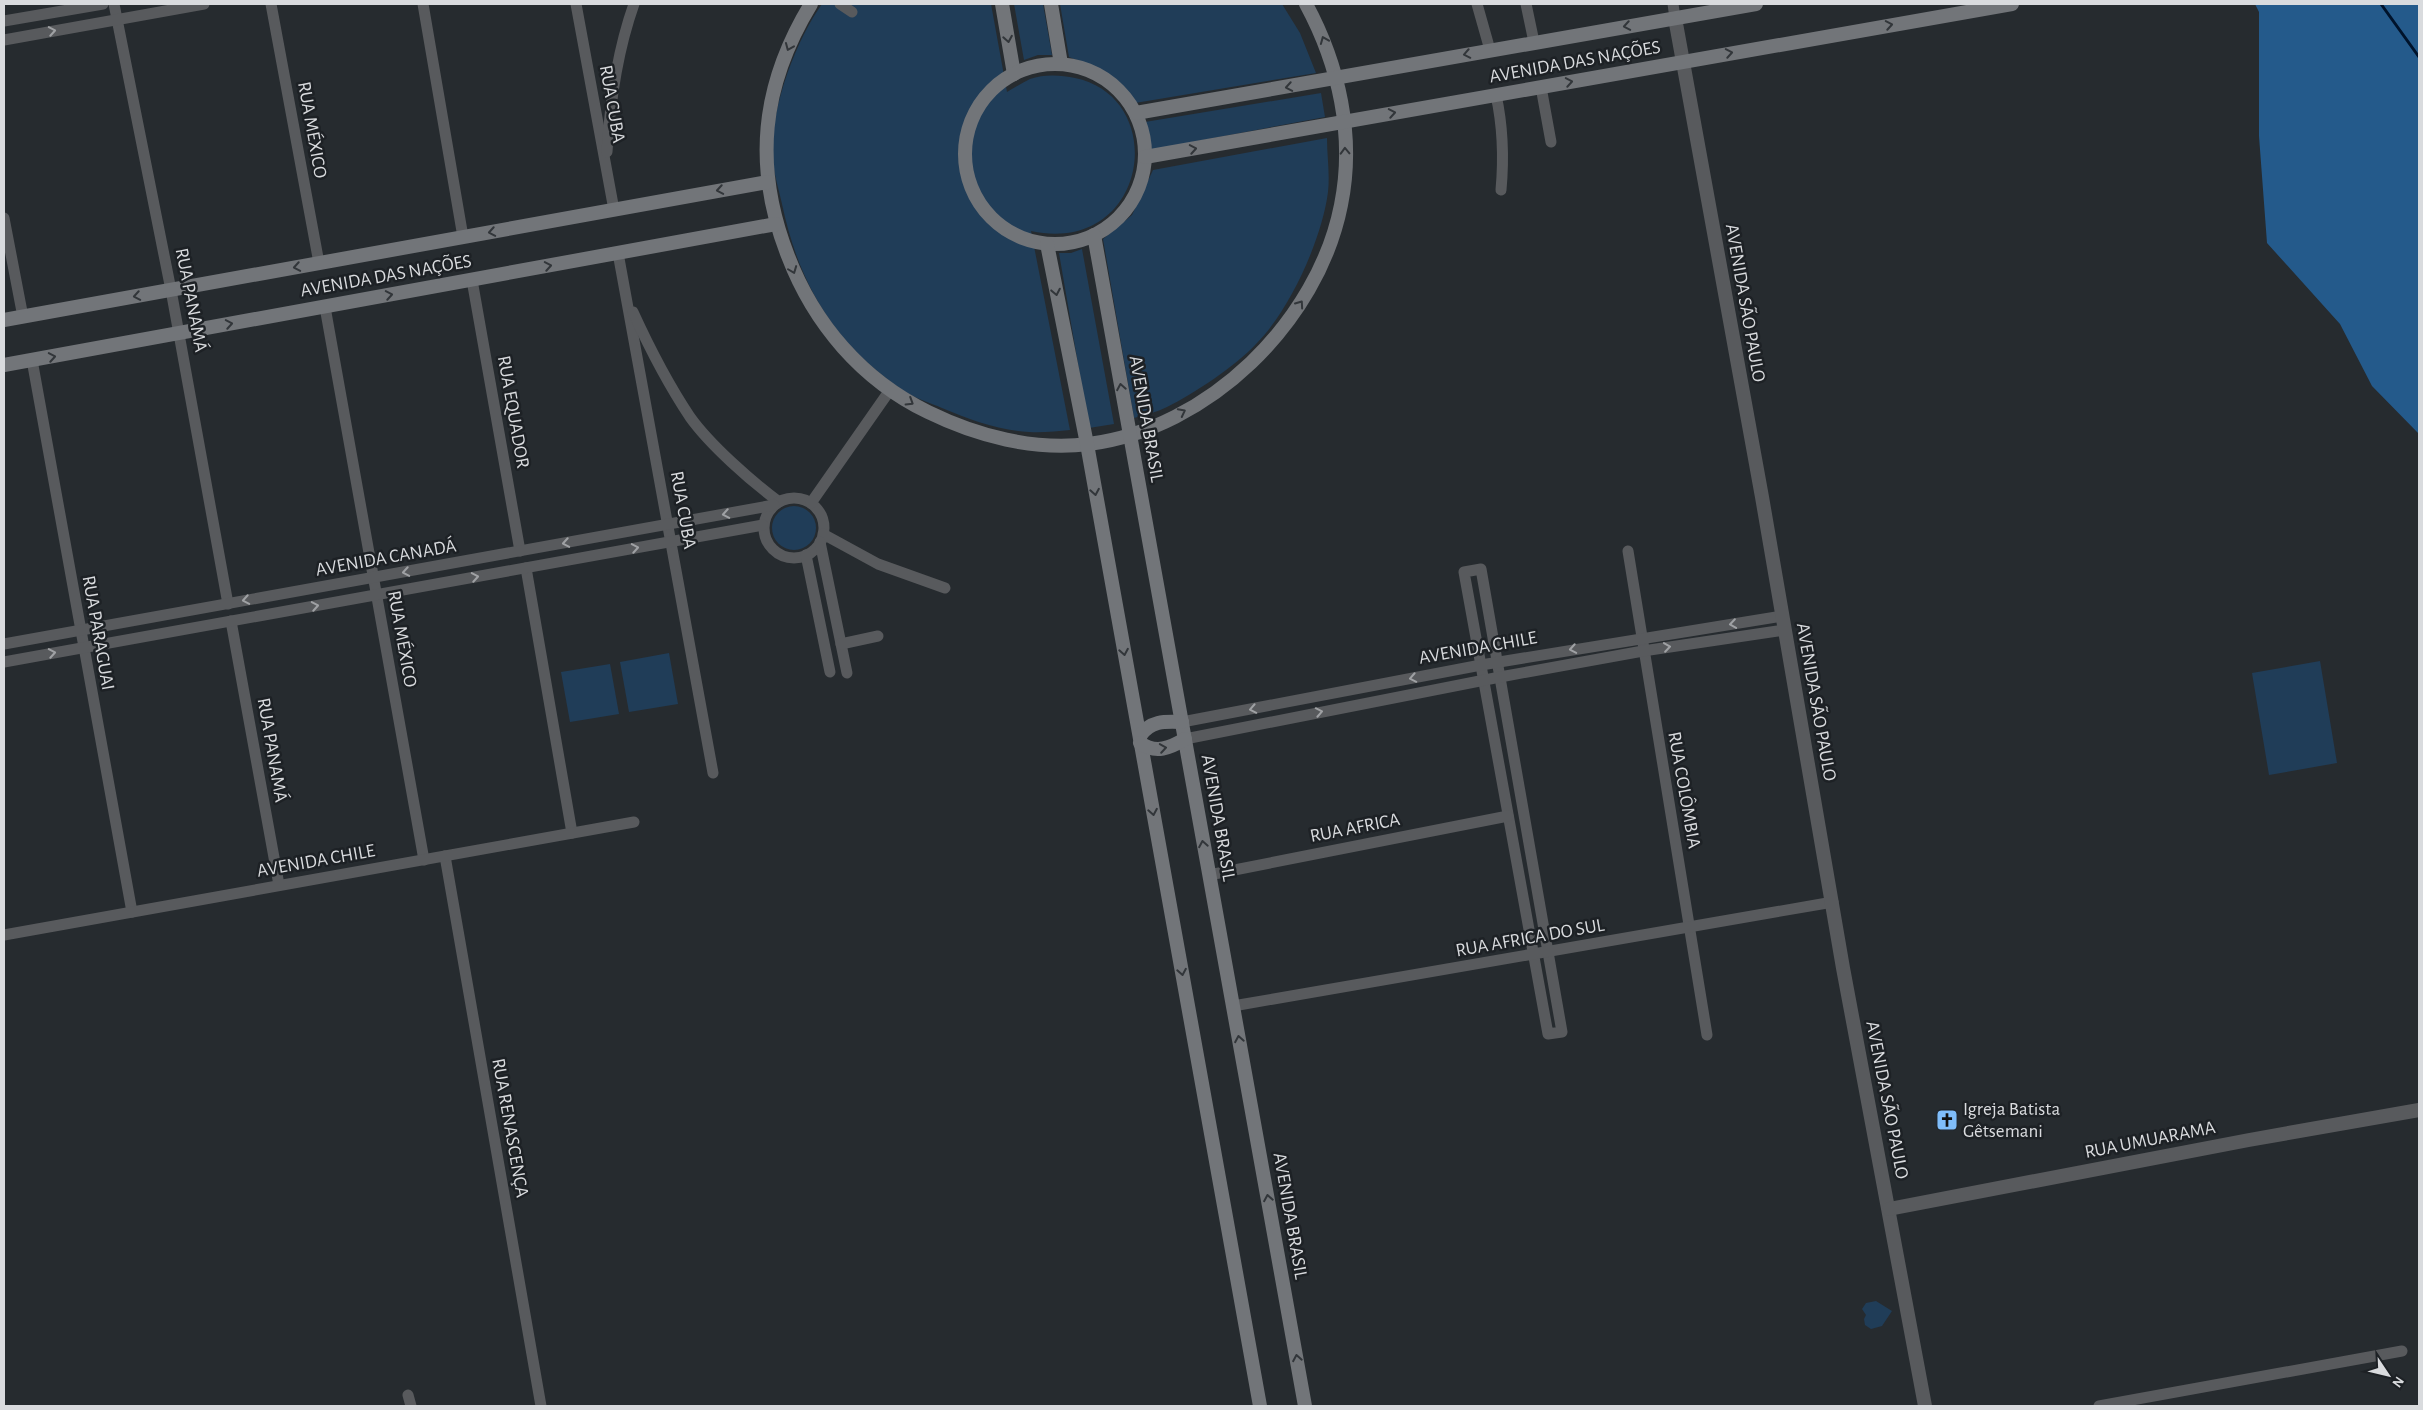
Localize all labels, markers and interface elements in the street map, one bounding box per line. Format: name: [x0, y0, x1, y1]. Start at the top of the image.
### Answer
one-way arrow: [1622, 21, 1631, 31]
one-way arrow: [1885, 21, 1893, 31]
one-way arrow: [47, 27, 56, 37]
one-way arrow: [1002, 35, 1012, 43]
one-way arrow: [1320, 36, 1331, 45]
street label: AVENIDA DAS NAÇÕES: [1488, 36, 1662, 86]
one-way arrow: [784, 42, 795, 51]
one-way arrow: [1462, 49, 1471, 59]
one-way arrow: [1725, 49, 1733, 59]
street label: RUA CUBA: [596, 64, 628, 144]
one-way arrow: [1565, 77, 1573, 87]
street label: RUA MÉXICO: [294, 80, 332, 180]
one-way arrow: [1285, 81, 1293, 91]
one-way arrow: [1388, 109, 1396, 119]
one-way arrow: [1188, 144, 1197, 154]
one-way arrow: [1340, 146, 1350, 154]
one-way arrow: [716, 185, 725, 195]
street label: AVENIDA SÃO PAULO: [1722, 222, 1770, 384]
one-way arrow: [487, 227, 496, 237]
street label: RUA PANAMÁ: [172, 246, 212, 354]
street label: AVENIDA DAS NAÇÕES: [299, 250, 473, 300]
one-way arrow: [544, 261, 553, 271]
one-way arrow: [293, 262, 302, 272]
one-way arrow: [787, 265, 798, 274]
one-way arrow: [1051, 288, 1061, 296]
one-way arrow: [384, 290, 393, 301]
one-way arrow: [133, 291, 142, 301]
one-way arrow: [1294, 300, 1303, 310]
one-way arrow: [224, 320, 233, 330]
one-way arrow: [47, 352, 56, 362]
street label: RUA EQUADOR: [494, 354, 532, 470]
street label: AVENIDA BRASIL: [1126, 354, 1167, 484]
one-way arrow: [1117, 383, 1127, 391]
one-way arrow: [905, 396, 914, 406]
one-way arrow: [1177, 408, 1186, 418]
street label: RUA CUBA: [667, 470, 699, 550]
one-way arrow: [1090, 488, 1100, 497]
one-way arrow: [722, 509, 730, 519]
street label: AVENIDA CANADÁ: [314, 534, 458, 580]
one-way arrow: [562, 537, 570, 547]
one-way arrow: [630, 544, 639, 554]
one-way arrow: [402, 566, 410, 576]
one-way arrow: [471, 572, 479, 583]
street label: RUA PARAGUAI: [79, 574, 117, 692]
street label: RUA MÉXICO: [384, 589, 422, 689]
one-way arrow: [242, 595, 250, 605]
one-way arrow: [311, 601, 319, 611]
one-way arrow: [1729, 618, 1738, 628]
street label: AVENIDA SÃO PAULO: [1793, 621, 1841, 783]
street label: AVENIDA CHILE: [1417, 628, 1539, 668]
one-way arrow: [1664, 642, 1672, 653]
one-way arrow: [1569, 643, 1577, 654]
one-way arrow: [47, 648, 56, 659]
one-way arrow: [1119, 648, 1129, 656]
one-way arrow: [1409, 672, 1417, 683]
street label: RUA PANAMÁ: [253, 696, 293, 804]
one-way arrow: [1249, 703, 1258, 714]
one-way arrow: [1314, 708, 1323, 718]
street label: RUA COLÔMBIA: [1664, 730, 1706, 850]
one-way arrow: [1158, 743, 1167, 753]
street label: AVENIDA BRASIL: [1198, 753, 1239, 883]
one-way arrow: [1147, 808, 1157, 816]
street label: RUA AFRICA: [1308, 810, 1402, 846]
one-way arrow: [1199, 840, 1209, 849]
street label: AVENIDA CHILE: [255, 841, 377, 881]
street label: RUA AFRICA DO SUL: [1454, 916, 1606, 960]
one-way arrow: [1176, 968, 1186, 976]
street label: AVENIDA SÃO PAULO: [1862, 1019, 1914, 1180]
one-way arrow: [1234, 1034, 1244, 1043]
street label: RUA RENASCENÇA: [488, 1057, 532, 1199]
place label: Igreja Batista Gêtsemani: [1963, 1100, 2060, 1141]
church icon: Igreja Batista Gêtsemani: [1935, 1108, 1959, 1132]
street label: RUA UMUARAMA: [2083, 1118, 2217, 1162]
street label: AVENIDA BRASIL: [1270, 1151, 1311, 1281]
one-way arrow: [1263, 1194, 1273, 1203]
north arrow: [2363, 1350, 2413, 1400]
one-way arrow: [1292, 1354, 1302, 1363]
text: N: [2389, 1374, 2406, 1390]

